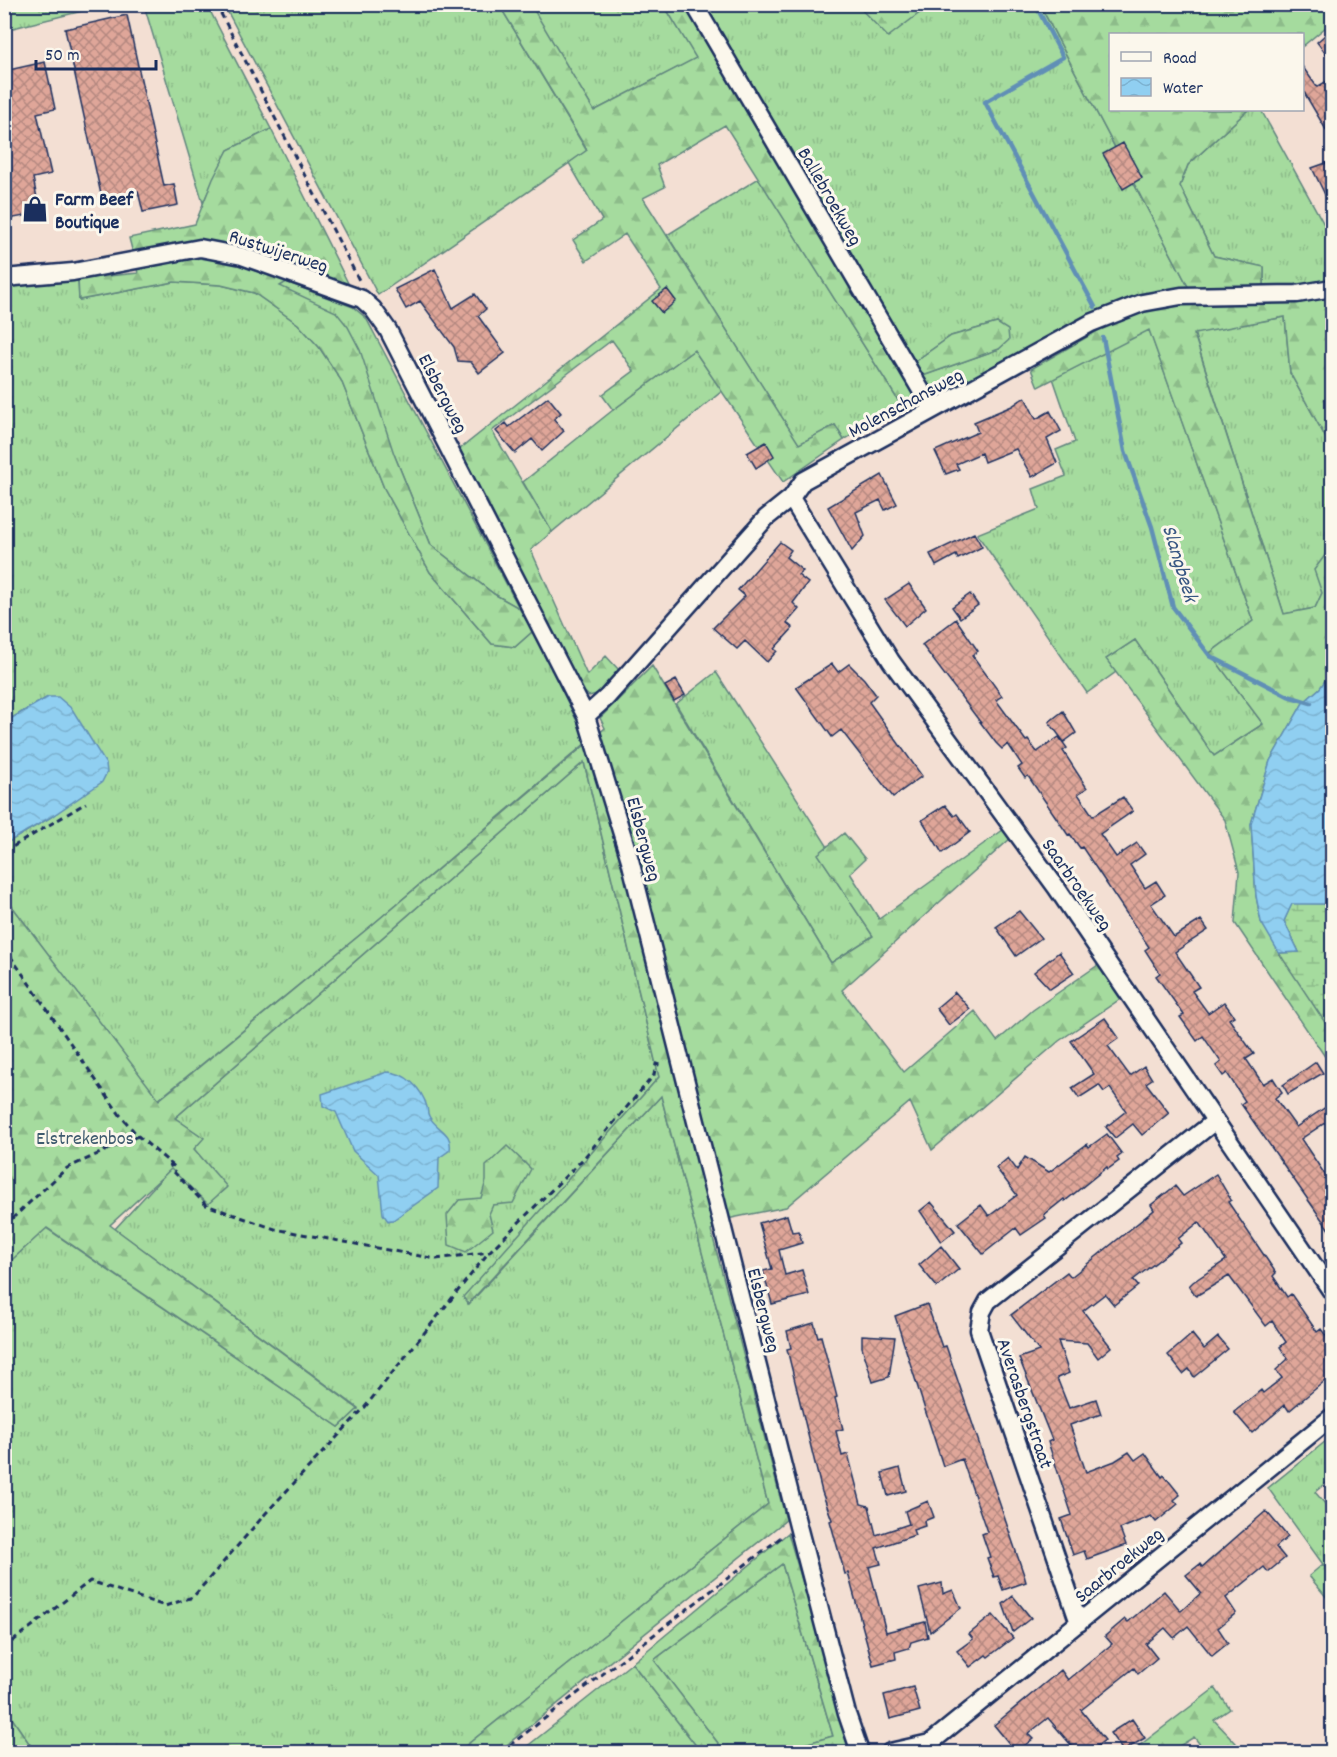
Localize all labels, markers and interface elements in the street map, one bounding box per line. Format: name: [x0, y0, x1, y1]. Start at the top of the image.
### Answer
scale bar: [36, 33, 156, 71]
legend: [1109, 33, 1304, 111]
text: 50 m: [45, 44, 80, 69]
text: Road: [1163, 47, 1197, 72]
text: Water: [1163, 77, 1203, 102]
street label: Ballebroekweg: [789, 143, 868, 252]
place label: Farm Beef Boutique: [55, 187, 134, 238]
shop icon: Farm Beef Boutique: [20, 194, 50, 224]
street label: Rustwijerweg: [225, 224, 331, 282]
street label: Elsbergweg: [409, 350, 473, 439]
street label: Molenschansweg: [844, 363, 969, 447]
water label: Slangbeek: [1152, 522, 1205, 608]
street label: Elsbergweg: [617, 794, 667, 885]
street label: Saarbroekweg: [1033, 834, 1118, 938]
park label: Elstrekenbos: [36, 1126, 134, 1154]
street label: Elsbergweg: [738, 1265, 786, 1356]
street label: Averasbergstraat: [988, 1335, 1059, 1473]
street label: Saarbroekweg: [1069, 1522, 1170, 1611]

